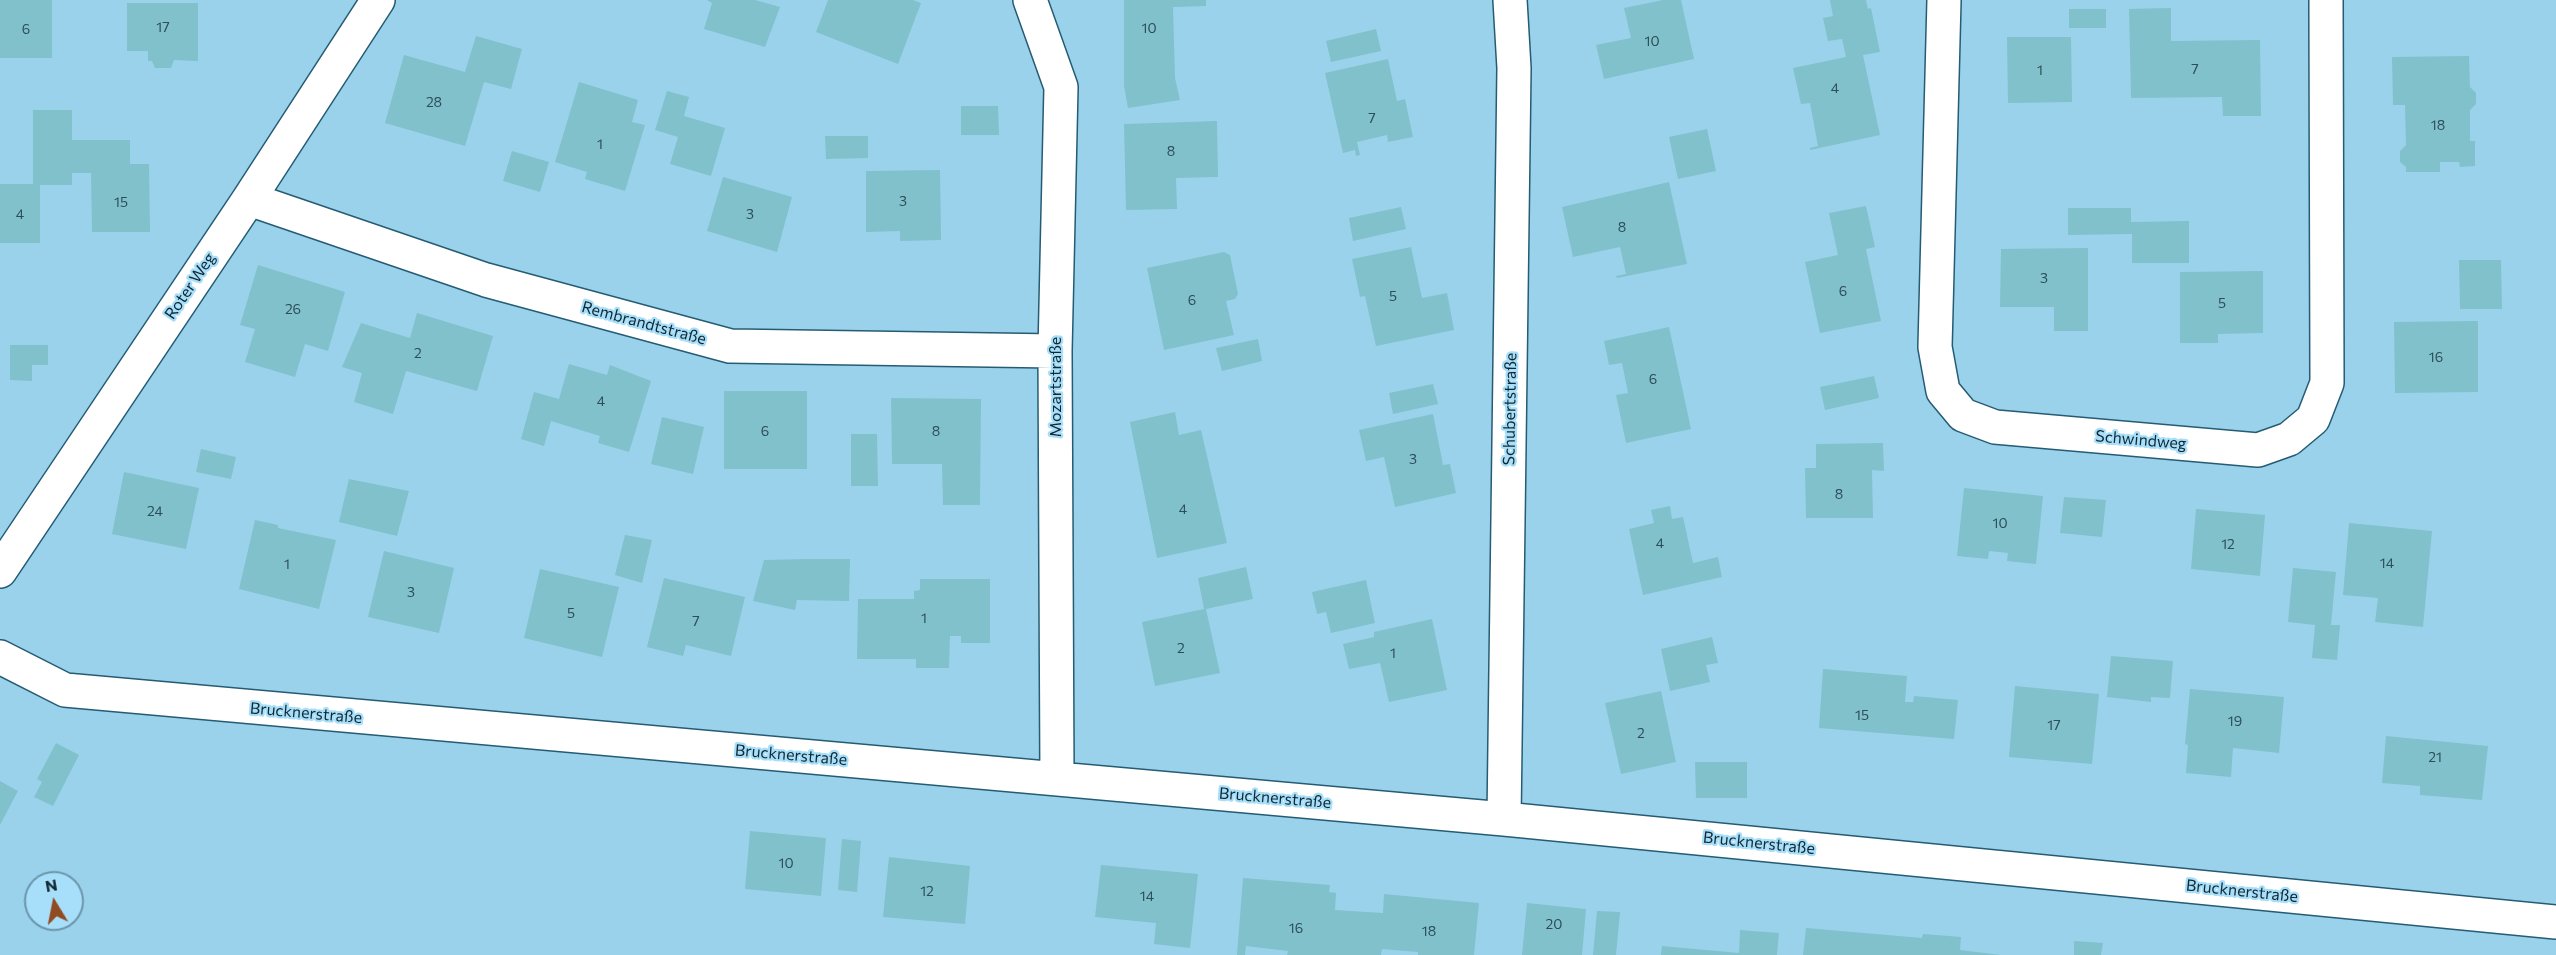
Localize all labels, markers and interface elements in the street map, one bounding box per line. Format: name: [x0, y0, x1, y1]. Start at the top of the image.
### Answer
house number: 17: [156, 19, 170, 35]
house number: 10: [1141, 20, 1157, 36]
house number: 6: [22, 21, 30, 37]
house number: 10: [1644, 33, 1660, 49]
house number: 7: [2191, 61, 2199, 77]
house number: 1: [2037, 62, 2043, 78]
house number: 4: [1831, 80, 1839, 96]
house number: 28: [426, 94, 442, 110]
house number: 7: [1368, 110, 1376, 126]
house number: 18: [2431, 117, 2445, 133]
house number: 1: [597, 136, 603, 152]
house number: 8: [1167, 143, 1175, 159]
house number: 3: [899, 193, 907, 209]
house number: 15: [114, 194, 128, 210]
house number: 4: [16, 206, 24, 222]
house number: 3: [746, 206, 754, 222]
house number: 8: [1618, 219, 1626, 235]
street label: Roter Weg: [161, 249, 219, 323]
house number: 3: [2040, 270, 2048, 286]
house number: 6: [1839, 283, 1847, 299]
house number: 5: [1389, 288, 1397, 304]
house number: 6: [1188, 292, 1196, 308]
house number: 5: [2218, 295, 2226, 311]
street label: Rembrandtstraße: [580, 297, 708, 349]
house number: 26: [285, 301, 301, 317]
street label: Mozartstraße: [1046, 337, 1066, 437]
house number: 2: [414, 345, 422, 361]
house number: 16: [2429, 349, 2443, 365]
street label: Schubertstraße: [1499, 352, 1521, 466]
house number: 6: [1649, 371, 1657, 387]
house number: 4: [597, 393, 605, 409]
house number: 6: [761, 423, 769, 439]
house number: 8: [932, 423, 940, 439]
street label: Schwindweg: [2095, 426, 2187, 454]
house number: 3: [1409, 451, 1417, 467]
house number: 8: [1835, 486, 1843, 502]
house number: 4: [1179, 501, 1187, 517]
house number: 24: [147, 503, 163, 519]
house number: 10: [1992, 515, 2008, 531]
house number: 4: [1656, 535, 1664, 551]
house number: 12: [2221, 536, 2235, 552]
house number: 14: [2380, 555, 2394, 571]
house number: 1: [284, 556, 290, 572]
house number: 3: [407, 584, 415, 600]
house number: 5: [567, 605, 575, 621]
house number: 1: [921, 610, 927, 626]
house number: 7: [692, 613, 700, 629]
house number: 2: [1177, 640, 1185, 656]
house number: 1: [1390, 645, 1396, 661]
street label: Brucknerstraße: [249, 699, 363, 727]
house number: 15: [1855, 707, 1869, 723]
house number: 19: [2228, 713, 2242, 729]
house number: 17: [2047, 717, 2061, 733]
house number: 2: [1637, 725, 1645, 741]
street label: Brucknerstraße: [734, 741, 848, 769]
house number: 21: [2428, 749, 2442, 765]
street label: Brucknerstraße: [1218, 784, 1332, 812]
street label: Brucknerstraße: [1702, 828, 1816, 858]
house number: 10: [778, 855, 794, 871]
north arrow: [24, 871, 84, 931]
text: N: [44, 874, 59, 895]
street label: Brucknerstraße: [2185, 876, 2299, 906]
house number: 12: [920, 883, 934, 899]
house number: 14: [1140, 888, 1154, 904]
house number: 20: [1546, 916, 1562, 932]
house number: 16: [1289, 920, 1303, 936]
house number: 18: [1422, 923, 1436, 939]

